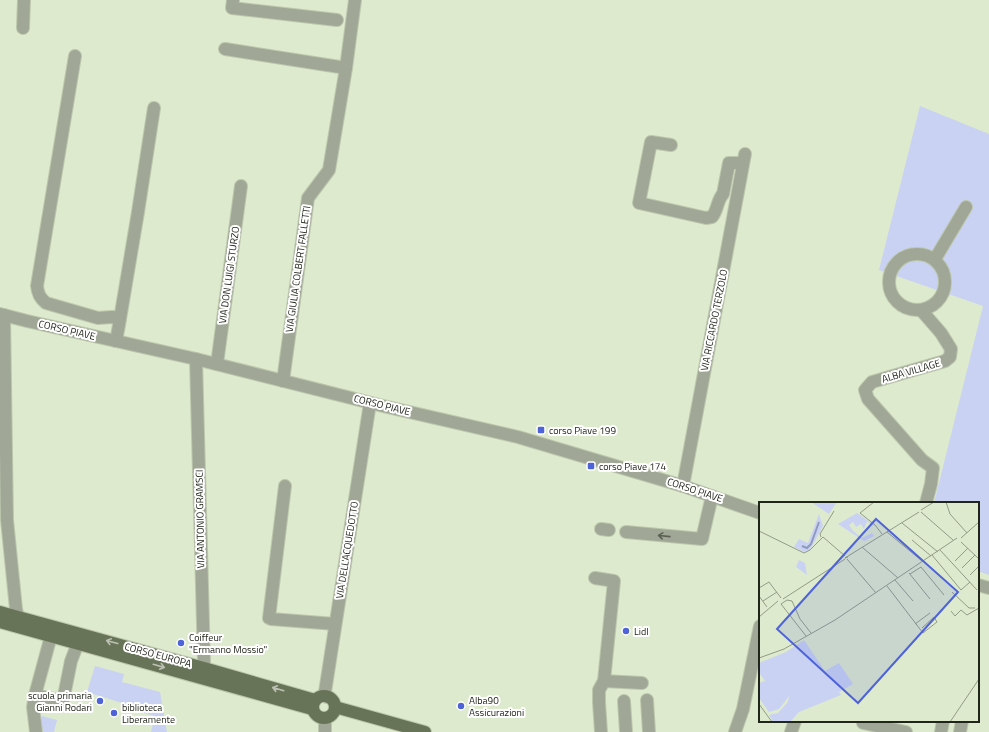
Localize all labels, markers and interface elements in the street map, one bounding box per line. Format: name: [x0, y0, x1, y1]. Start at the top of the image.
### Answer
street label: VIA GIULIA COLBERT FALLETTI: [282, 205, 314, 333]
street label: VIA DON LUIGI STURZO: [215, 225, 243, 325]
street label: VIA RICCARDO TERZOLO: [697, 267, 731, 372]
street label: CORSO PIAVE: [37, 316, 97, 344]
street label: ALBA VILLAGE: [880, 355, 943, 387]
street label: CORSO PIAVE: [352, 391, 412, 419]
place label: corso Piave 199: [549, 423, 616, 438]
marker: corso Piave 199: [536, 425, 546, 435]
place label: corso Piave 174: [599, 459, 666, 474]
marker: corso Piave 174: [586, 461, 596, 471]
street label: VIA ANTONIO GRAMSCI: [192, 469, 208, 569]
street label: CORSO PIAVE: [665, 474, 725, 506]
street label: VIA DELL'ACQUEDOTTO: [332, 500, 362, 600]
inset map: [759, 502, 979, 722]
one-way arrow: [658, 532, 671, 539]
place label: Lidl: [634, 624, 649, 639]
marker: Lidl: [621, 626, 631, 636]
place label: Coiffeur "Ermanno Mossio": [189, 630, 268, 657]
one-way arrow: [106, 638, 119, 646]
marker: Coiffeur "Ermanno Mossio": [176, 638, 186, 648]
street label: CORSO EUROPA: [123, 639, 193, 671]
one-way arrow: [152, 663, 165, 671]
one-way arrow: [271, 685, 284, 692]
place label: scuola primaria Gianni Rodari: [28, 688, 92, 715]
place label: Alba90 Assicurazioni: [469, 693, 524, 720]
marker: scuola primaria Gianni Rodari: [95, 696, 105, 706]
place label: biblioteca Liberamente: [122, 700, 175, 727]
marker: Alba90 Assicurazioni: [456, 701, 466, 711]
marker: biblioteca Liberamente: [109, 708, 119, 718]

